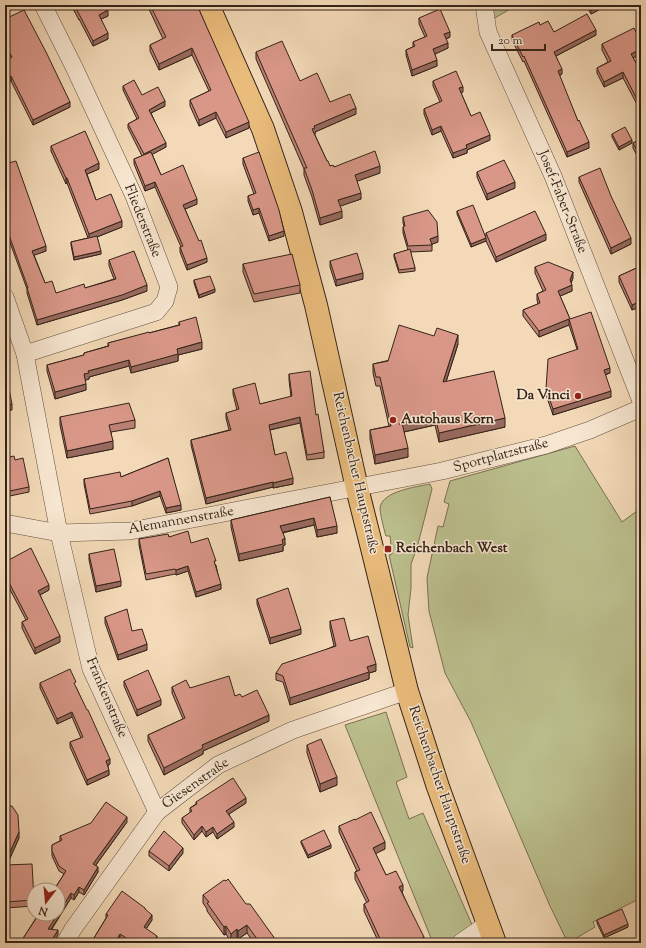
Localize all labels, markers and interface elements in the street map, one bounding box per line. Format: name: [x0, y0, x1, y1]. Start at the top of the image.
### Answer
scale bar: [492, 26, 545, 52]
text: 20 m: [498, 32, 523, 50]
street label: Josef-Faber-Straße: [532, 146, 592, 257]
street label: Fliederstraße: [118, 181, 166, 261]
place label: Da Vinci: [517, 386, 570, 406]
street label: Reichenbacher Hauptstraße: [327, 390, 383, 556]
marker: Da Vinci: [573, 391, 583, 401]
place label: Autohaus Korn: [401, 410, 495, 430]
marker: Autohaus Korn: [388, 415, 398, 425]
street label: Sportplatzstraße: [451, 434, 551, 478]
street label: Alemannenstraße: [127, 502, 235, 540]
place label: Reichenbach West: [396, 539, 508, 559]
marker: Reichenbach West: [383, 544, 393, 554]
street label: Frankenstraße: [80, 655, 132, 741]
street label: Reichenbacher Hauptstraße: [403, 703, 475, 867]
street label: Giesenstraße: [158, 753, 234, 815]
north arrow: [26, 882, 66, 922]
text: N: [37, 902, 51, 920]

